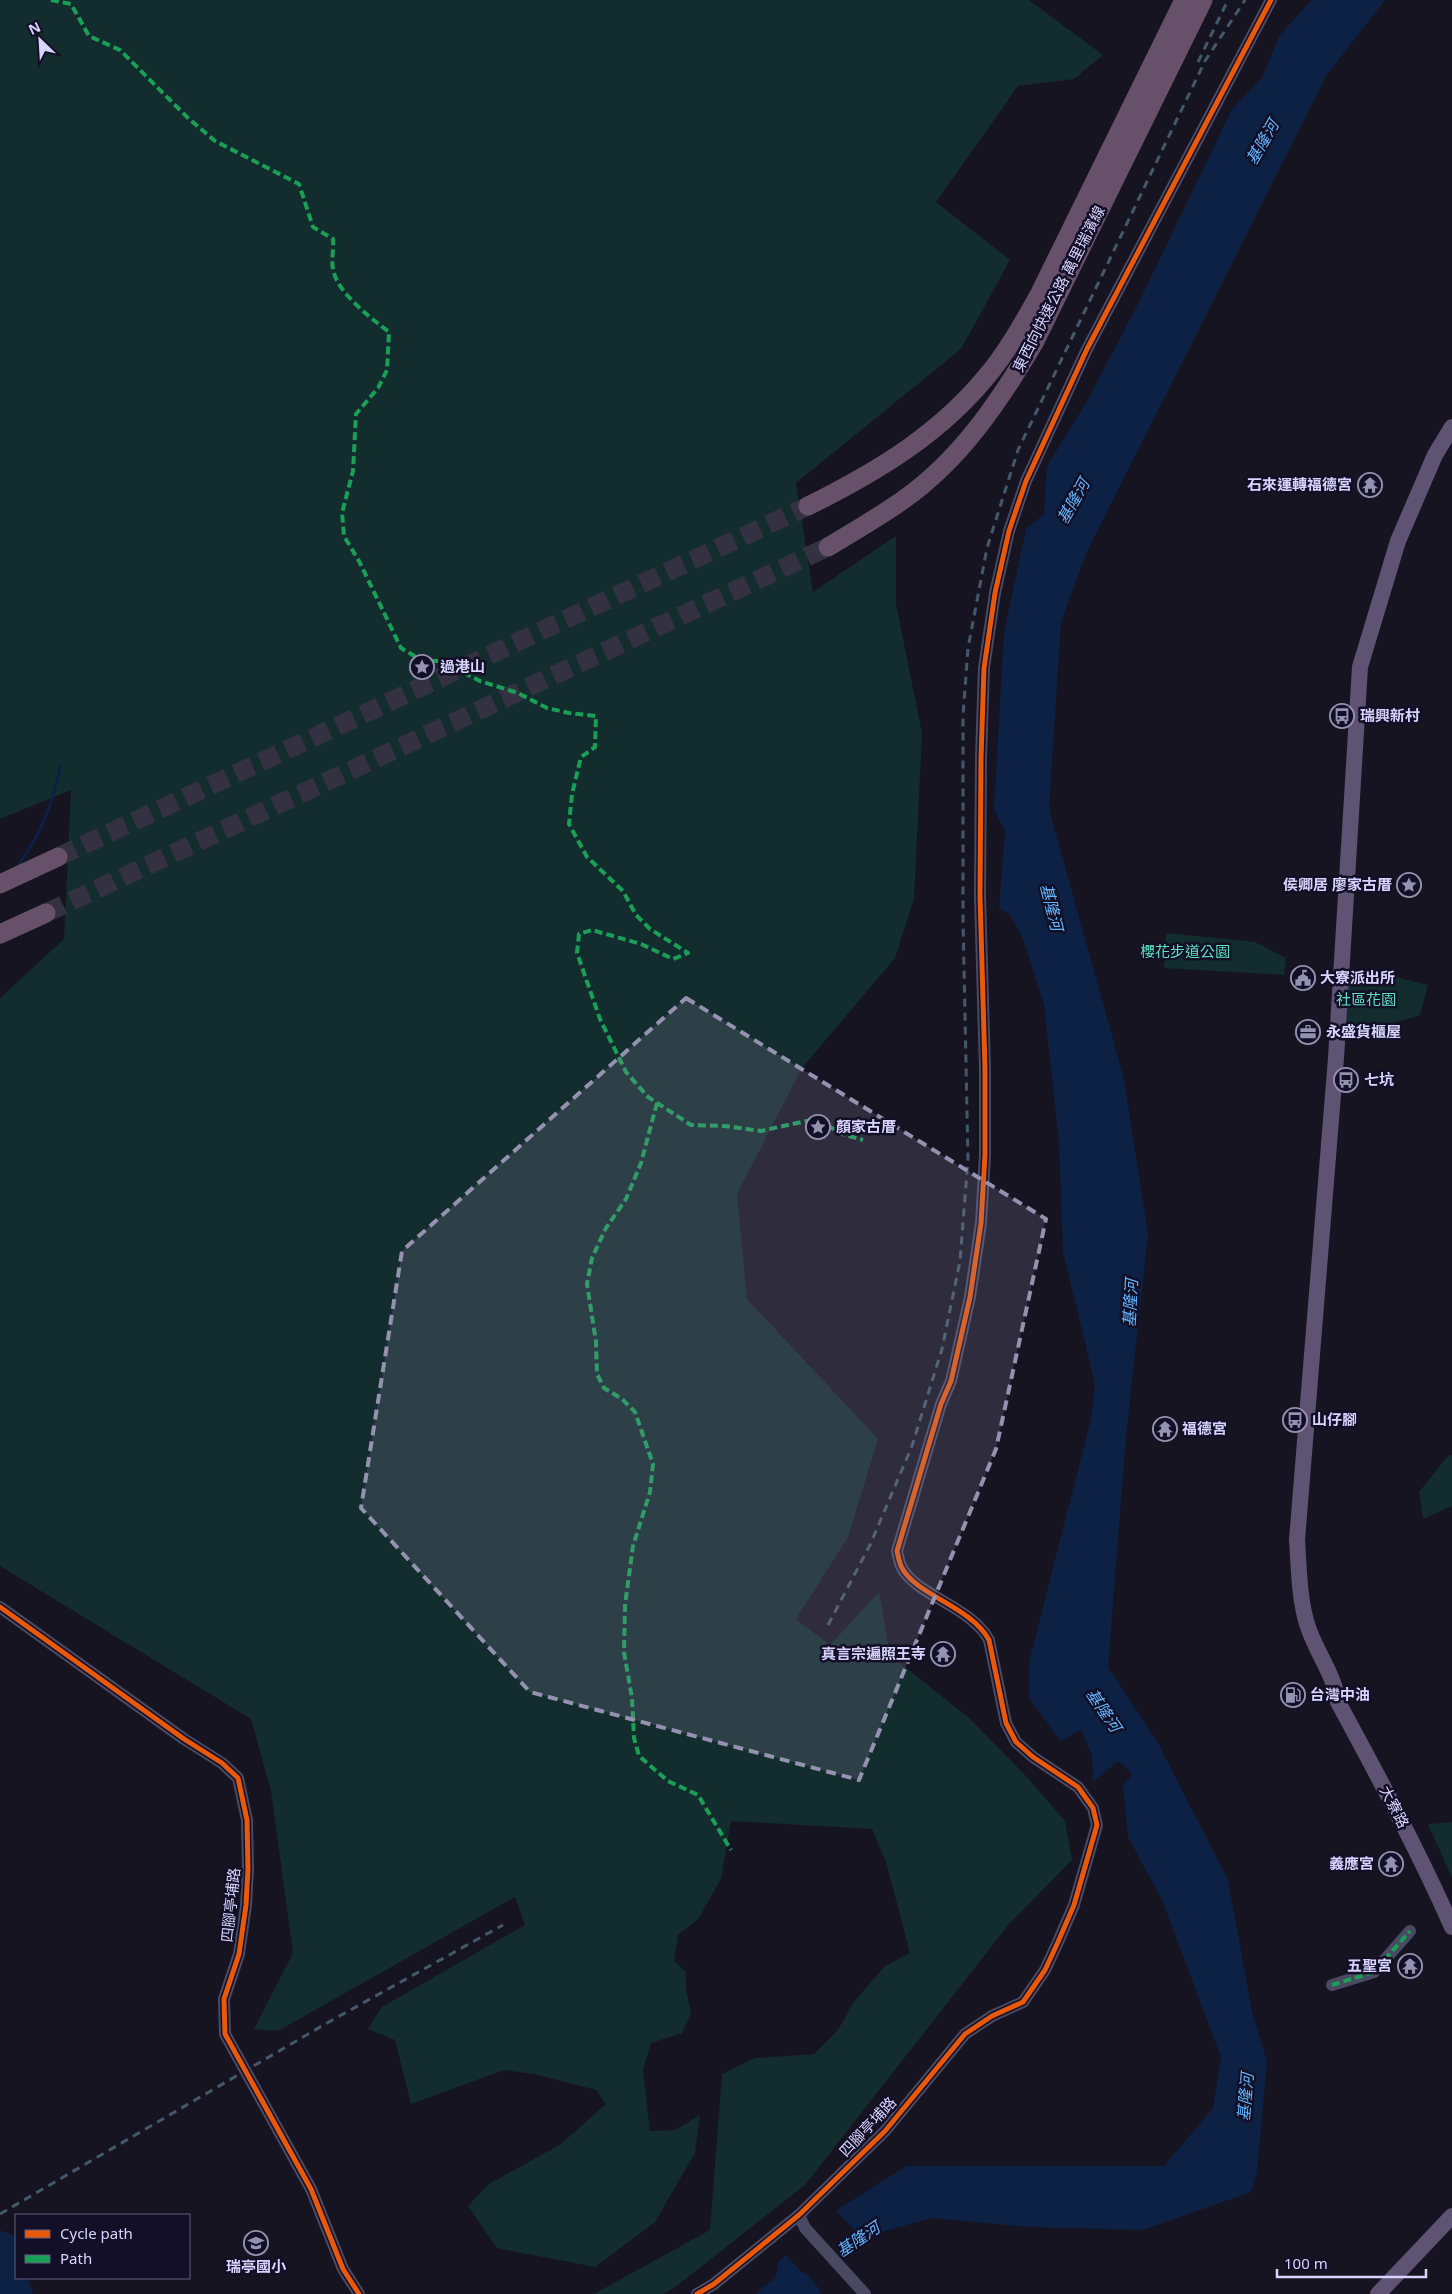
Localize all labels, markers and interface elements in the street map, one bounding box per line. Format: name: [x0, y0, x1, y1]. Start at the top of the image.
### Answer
north arrow: [15, 15, 65, 65]
text: N: [25, 17, 43, 39]
water label: 基隆河: [1240, 113, 1285, 168]
street label: 東西向快速公路 萬里瑞濱線: [1007, 202, 1109, 375]
water label: 基隆河: [1052, 472, 1096, 527]
temple icon: 石來運轉福德宮: [1357, 472, 1383, 498]
place label: 石來運轉福德宮: [1247, 474, 1352, 494]
place icon: 過港山: [409, 654, 435, 680]
place label: 過港山: [440, 656, 485, 676]
bus stop icon: 瑞興新村: [1329, 703, 1355, 729]
place label: 瑞興新村: [1360, 705, 1420, 725]
place icon: 侯卿居 廖家古厝: [1396, 872, 1422, 898]
place label: 侯卿居 廖家古厝: [1283, 874, 1392, 894]
water label: 基隆河: [1036, 881, 1069, 936]
park label: 櫻花步道公園: [1140, 941, 1230, 961]
public building icon: 大寮派出所: [1290, 965, 1316, 991]
place label: 大寮派出所: [1320, 967, 1395, 987]
park label: 社區花園: [1336, 989, 1396, 1009]
office icon: 永盛貨櫃屋: [1295, 1019, 1321, 1045]
place label: 永盛貨櫃屋: [1326, 1021, 1401, 1041]
bus stop icon: 七坑: [1333, 1067, 1359, 1093]
place label: 七坑: [1364, 1069, 1394, 1089]
place icon: 顏家古厝: [805, 1114, 831, 1140]
place label: 顏家古厝: [836, 1116, 896, 1136]
water label: 基隆河: [1118, 1275, 1142, 1328]
bus stop icon: 山仔腳: [1282, 1407, 1308, 1433]
place label: 山仔腳: [1312, 1409, 1357, 1429]
temple icon: 福德宮: [1152, 1416, 1178, 1442]
place label: 福德宮: [1182, 1418, 1227, 1438]
temple icon: 真言宗遍照王寺: [930, 1641, 956, 1667]
place label: 真言宗遍照王寺: [821, 1643, 926, 1663]
fuel station icon: 台灣中油: [1280, 1682, 1306, 1708]
water label: 基隆河: [1081, 1684, 1128, 1739]
place label: 台灣中油: [1310, 1684, 1370, 1704]
street label: 大寮路: [1376, 1782, 1414, 1831]
temple icon: 義應宮: [1378, 1851, 1404, 1877]
place label: 義應宮: [1329, 1853, 1374, 1873]
street label: 四腳亭埔路: [216, 1867, 244, 1943]
temple icon: 五聖宮: [1397, 1953, 1423, 1979]
place label: 五聖宮: [1347, 1955, 1392, 1975]
water label: 基隆河: [1232, 2069, 1258, 2122]
street label: 四腳亭埔路: [834, 2092, 900, 2161]
legend: [15, 2214, 190, 2279]
water label: 基隆河: [832, 2215, 887, 2262]
text: Cycle path: [60, 2223, 133, 2243]
school or university icon: 瑞亭國小: [243, 2230, 269, 2256]
scale bar: [1277, 2246, 1426, 2278]
text: Path: [60, 2248, 92, 2268]
text: 100 m: [1284, 2253, 1328, 2273]
place label: 瑞亭國小: [226, 2256, 287, 2276]

